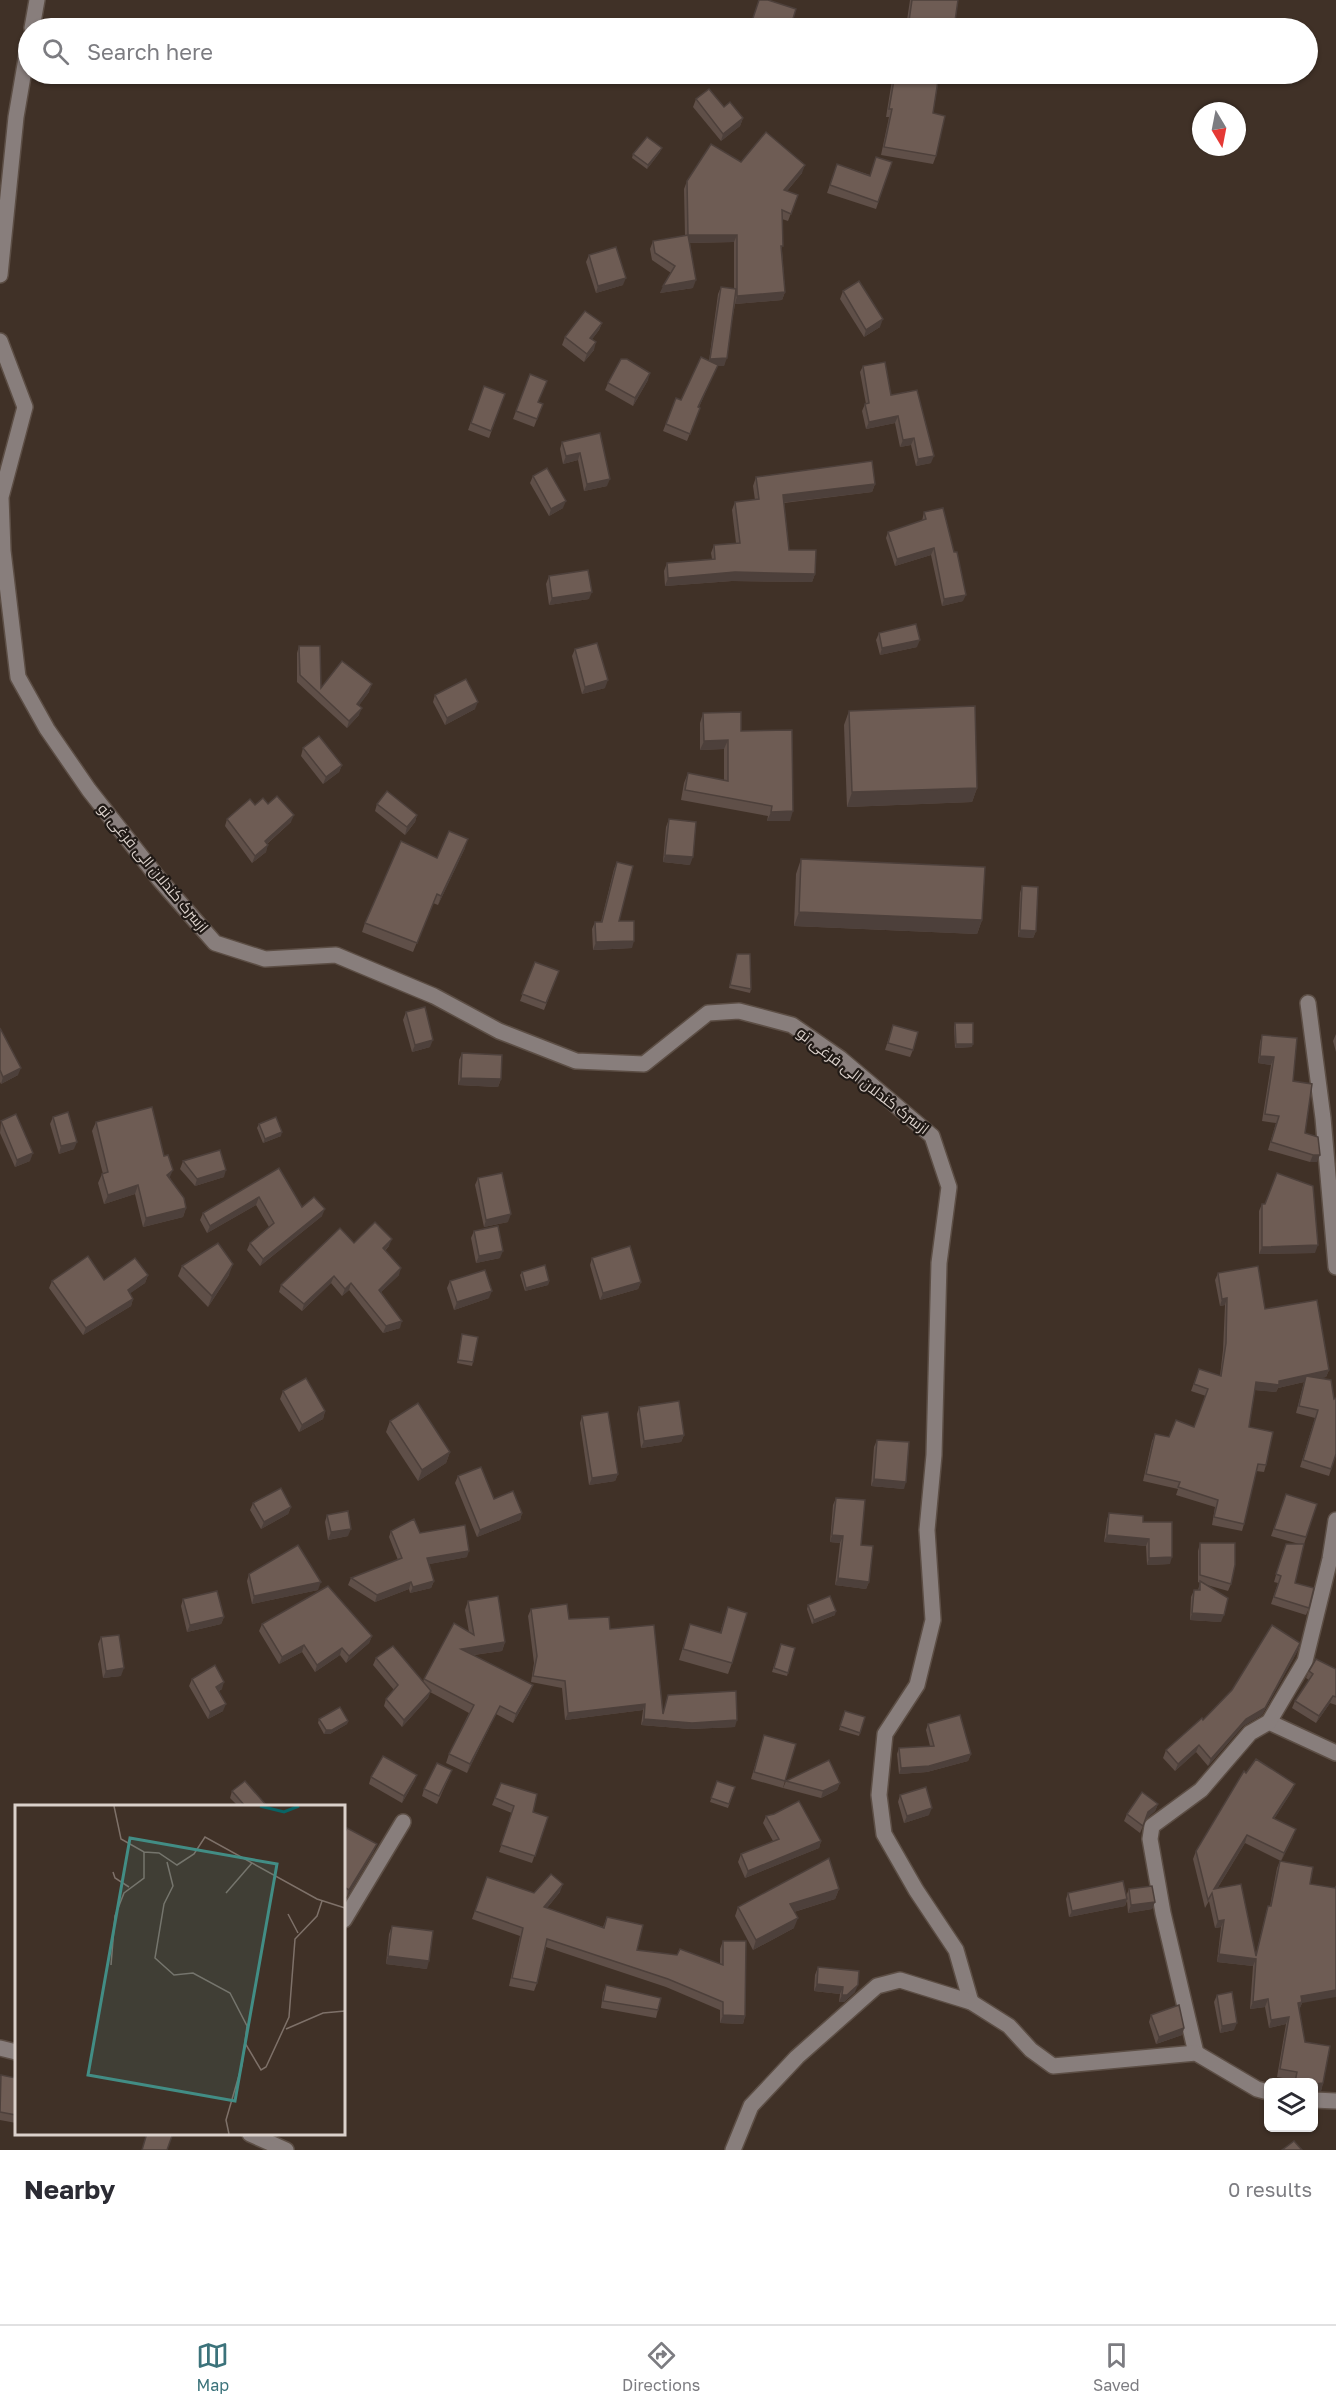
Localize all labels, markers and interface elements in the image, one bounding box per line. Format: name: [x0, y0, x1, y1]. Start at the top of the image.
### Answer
search box: [18, 18, 1318, 84]
icon: search: [39, 35, 72, 68]
text: Search here: [87, 38, 213, 65]
north arrow: [1192, 102, 1246, 156]
street label: ازسرک کندلان الی فرغی تو: [93, 799, 213, 937]
street label: ازسرک کندلان الی فرغی تو: [793, 1023, 933, 1139]
inset map: [15, 1805, 345, 2135]
map controls: [1264, 2078, 1318, 2132]
button: layers: [1264, 2078, 1318, 2132]
text: Nearby: [24, 2174, 115, 2205]
text: 0 results: [1228, 2177, 1312, 2201]
tab: Map: [196, 2339, 229, 2395]
tab: Directions: [622, 2339, 700, 2395]
tab: Saved: [1093, 2339, 1140, 2395]

